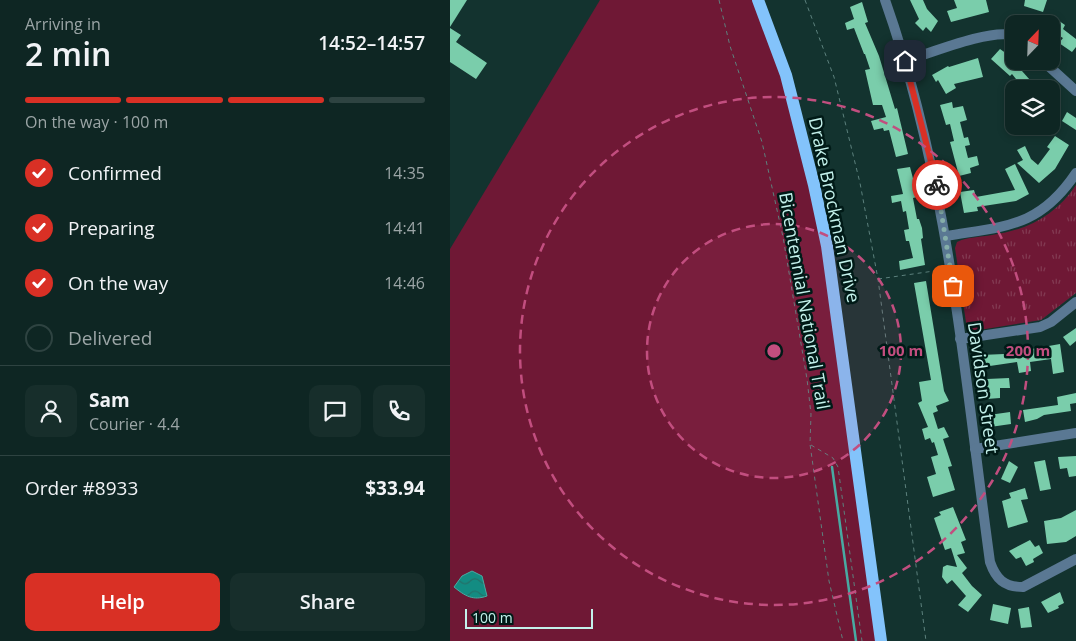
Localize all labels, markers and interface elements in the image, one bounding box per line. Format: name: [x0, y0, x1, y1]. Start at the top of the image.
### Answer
text: Arriving in: [25, 13, 101, 35]
north arrow: [1005, 15, 1060, 70]
map controls: [1005, 15, 1060, 135]
text: 14:52–14:57: [318, 30, 425, 56]
text: 2 min: [25, 32, 111, 75]
pin: [884, 40, 926, 82]
icon: home: [891, 47, 919, 75]
button: layers: [1005, 80, 1060, 135]
text: On the way · 100 m: [25, 111, 168, 133]
street label: Drake Brockman Drive: [804, 115, 866, 305]
icon: check: [25, 159, 53, 187]
text: Confirmed: [68, 160, 162, 186]
courier: [912, 160, 962, 210]
text: 14:35: [384, 162, 425, 184]
icon: bike: [923, 171, 951, 199]
street label: Bicentennial National Trail: [774, 190, 836, 411]
icon: check: [25, 214, 53, 242]
text: Preparing: [68, 215, 155, 241]
text: 14:41: [384, 217, 425, 239]
pin: [932, 265, 974, 307]
icon: check: [25, 269, 53, 297]
text: On the way: [68, 270, 168, 296]
text: 14:46: [384, 272, 425, 294]
icon: bag: [939, 272, 967, 300]
street label: Davidson Street: [963, 320, 1005, 455]
text: Delivered: [68, 325, 152, 351]
text: 100 m: [879, 340, 923, 360]
text: 200 m: [1006, 340, 1050, 360]
centre of rings: [765, 342, 783, 360]
button: person: [25, 385, 77, 437]
button: chat: [309, 385, 361, 437]
button: phone: [373, 385, 425, 437]
text: Sam: [89, 387, 130, 413]
text: Courier · 4.4: [89, 413, 180, 435]
text: Order #8933: [25, 475, 138, 501]
text: $33.94: [365, 475, 425, 501]
button: Help: [25, 573, 220, 631]
button: Share: [230, 573, 425, 631]
scale bar: [465, 606, 592, 629]
text: 100 m: [472, 608, 513, 627]

